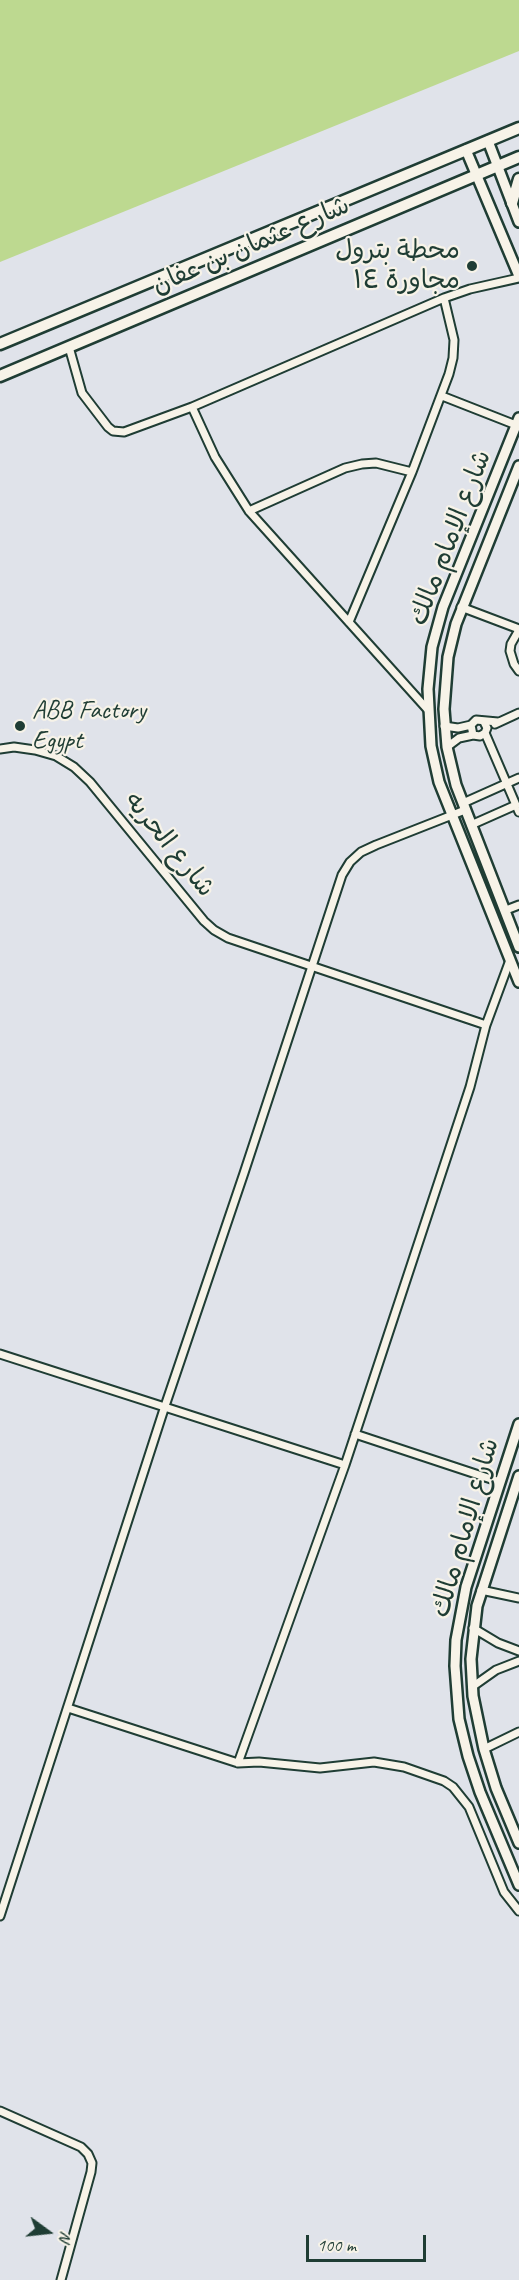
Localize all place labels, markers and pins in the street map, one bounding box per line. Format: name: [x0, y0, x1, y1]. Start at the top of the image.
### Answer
place label: محطة بترول مجاورة ١٤: [335, 235, 460, 296]
marker: محطة بترول مجاورة ١٤: [465, 259, 479, 273]
place label: ABB Factory Egypt: [32, 695, 146, 756]
marker: ABB Factory Egypt: [13, 719, 27, 733]

